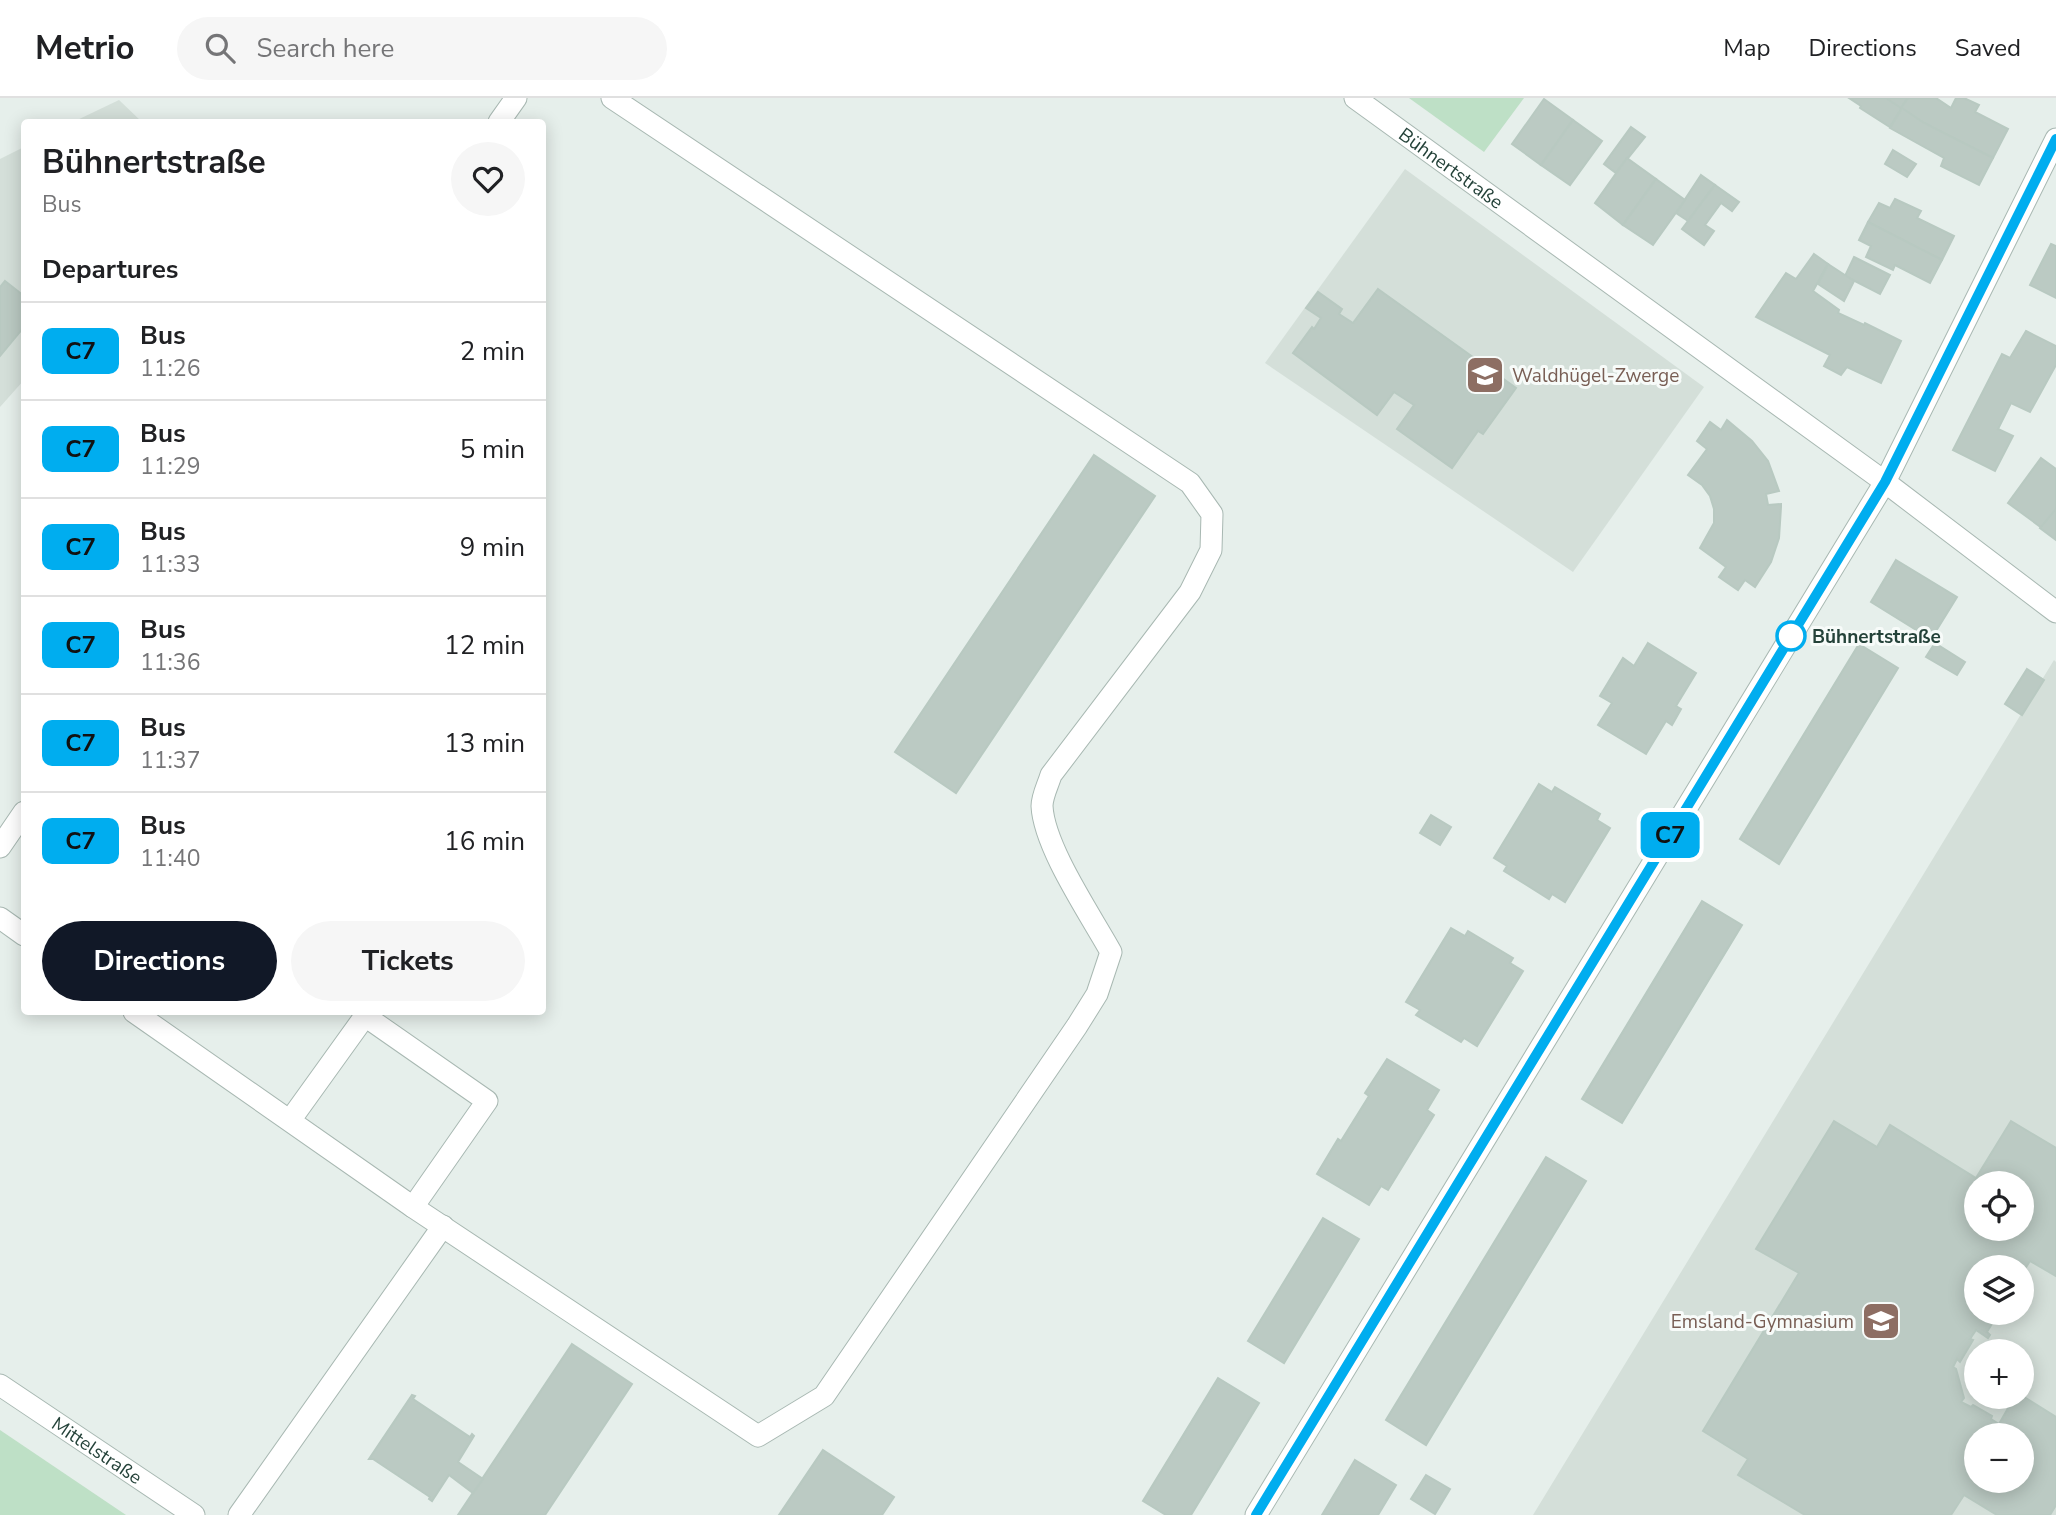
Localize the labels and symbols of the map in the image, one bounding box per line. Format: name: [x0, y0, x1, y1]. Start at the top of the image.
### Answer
street label: Bühnertstraße: [1393, 122, 1508, 215]
school or university icon: Waldhügel-Zwerge: [1464, 354, 1506, 396]
place label: Waldhügel-Zwerge: [1512, 363, 1679, 389]
marker: Bühnertstraße: [1776, 621, 1806, 651]
place label: Bühnertstraße: [1812, 624, 1941, 650]
line badge: C7: [1638, 812, 1702, 858]
school or university icon: Emsland-Gymnasium: [1860, 1300, 1902, 1342]
place label: Emsland-Gymnasium: [1671, 1309, 1854, 1335]
street label: Mittelstraße: [46, 1411, 147, 1491]

